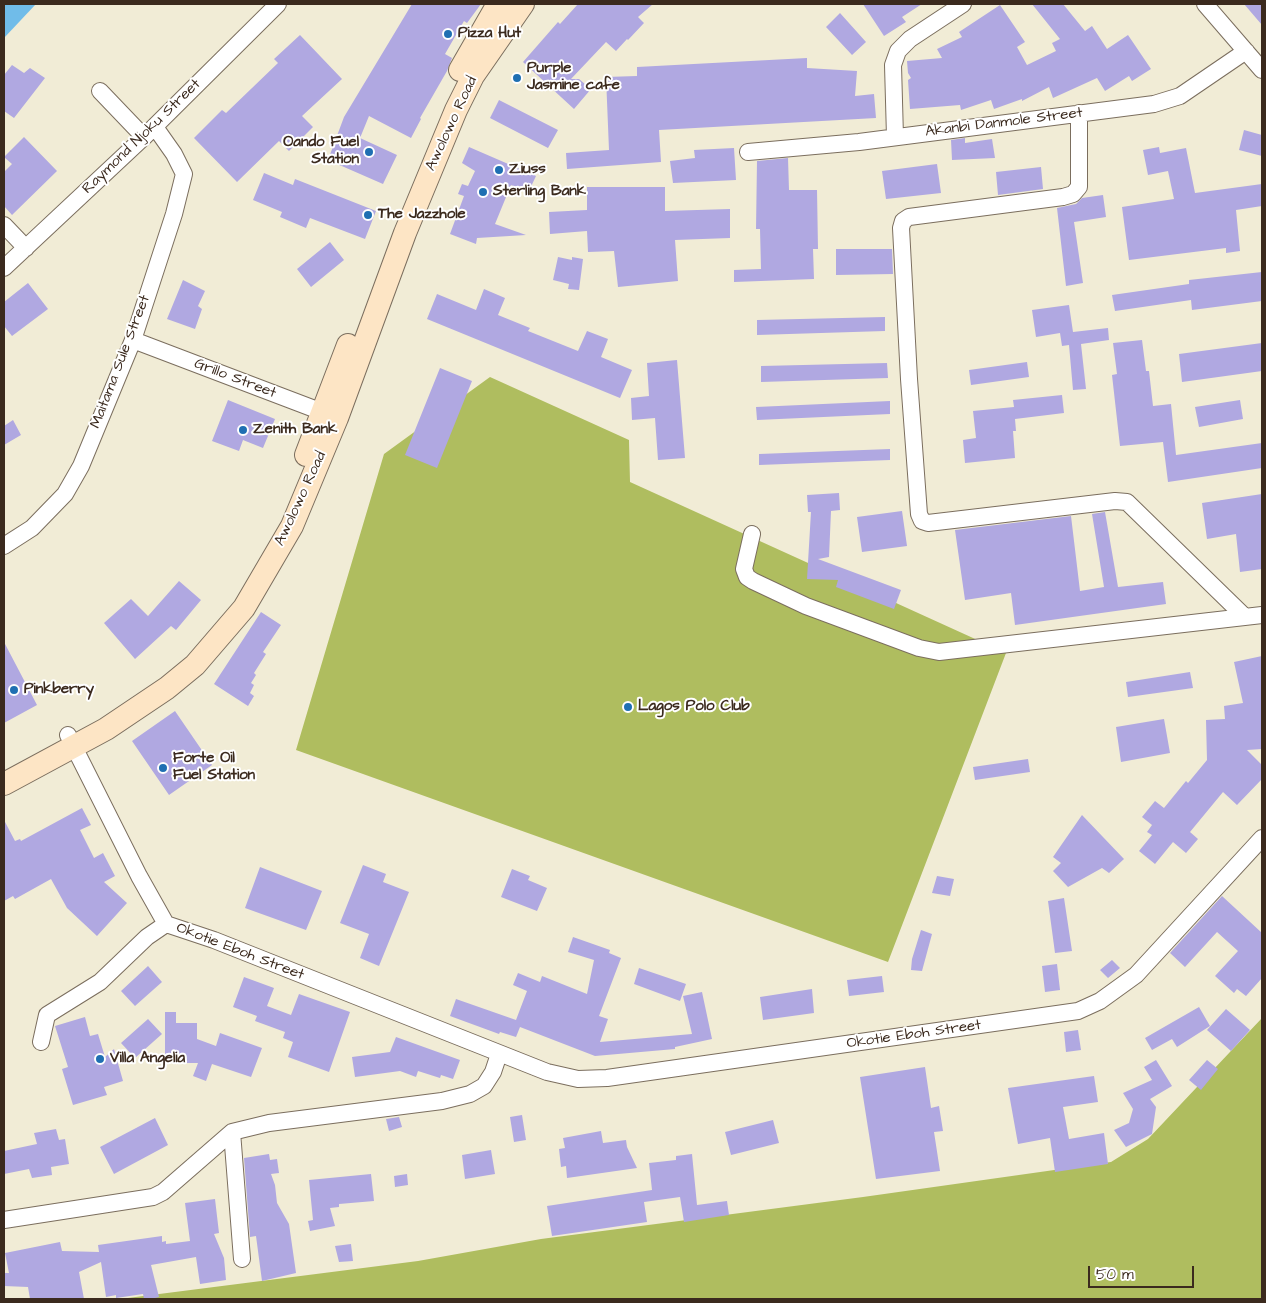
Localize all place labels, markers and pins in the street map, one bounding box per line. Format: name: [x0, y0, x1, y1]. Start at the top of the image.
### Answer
place label: Pizza Hut: [458, 25, 521, 43]
marker: Pizza Hut: [442, 28, 454, 40]
place label: Purple Jasmine cafe: [527, 60, 620, 95]
marker: Purple Jasmine cafe: [511, 72, 523, 84]
place label: Oando Fuel Station: [283, 134, 359, 169]
marker: Oando Fuel Station: [363, 146, 375, 158]
place label: Ziuss: [509, 161, 546, 179]
marker: Ziuss: [493, 164, 505, 176]
place label: Sterling Bank: [493, 183, 586, 201]
marker: Sterling Bank: [477, 186, 489, 198]
place label: The Jazzhole: [378, 206, 466, 224]
marker: The Jazzhole: [362, 209, 374, 221]
place label: Zenith Bank: [253, 421, 337, 439]
marker: Zenith Bank: [237, 424, 249, 436]
place label: Pinkberry: [24, 681, 94, 699]
marker: Pinkberry: [8, 684, 20, 696]
place label: Lagos Polo Club: [638, 698, 750, 716]
marker: Lagos Polo Club: [622, 701, 634, 713]
place label: Forte Oil Fuel Station: [173, 750, 255, 785]
marker: Forte Oil Fuel Station: [157, 762, 169, 774]
place label: Villa Angelia: [110, 1050, 185, 1068]
marker: Villa Angelia: [94, 1053, 106, 1065]

